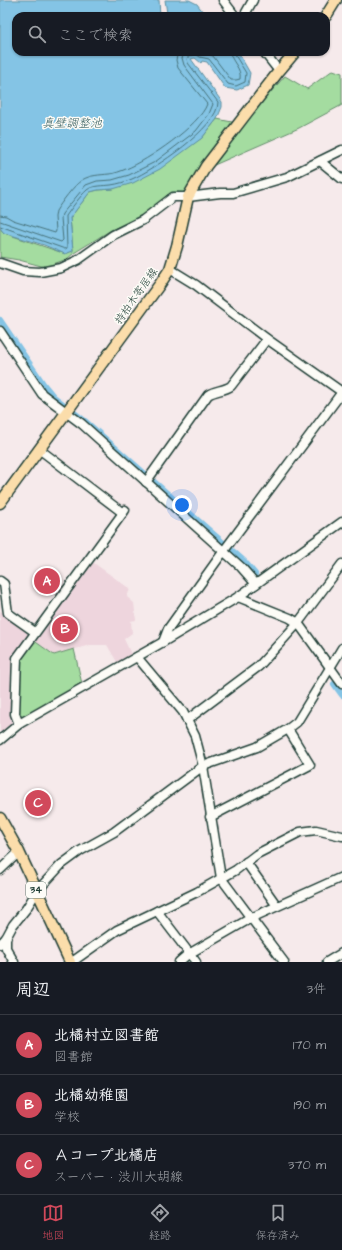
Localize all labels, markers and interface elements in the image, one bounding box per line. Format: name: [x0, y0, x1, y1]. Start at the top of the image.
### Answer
search box: [12, 12, 330, 56]
icon: search: [26, 23, 48, 45]
text: ここで検索: [58, 25, 133, 46]
water label: 真壁調整池: [42, 115, 103, 132]
street label: 持柏木寄居線: [111, 265, 161, 327]
your location: [172, 495, 192, 515]
pin: A: [34, 566, 60, 596]
pin: B: [52, 614, 78, 644]
pin: C: [25, 788, 51, 818]
road number: 34: [26, 882, 46, 898]
text: 周辺: [16, 978, 50, 1002]
text: 3件: [306, 980, 326, 998]
text: 北橘村立図書館: [54, 1025, 159, 1046]
text: A: [25, 1036, 33, 1054]
text: 170 m: [293, 1036, 326, 1054]
text: 図書館: [54, 1048, 93, 1066]
text: 北橘幼稚園: [54, 1085, 129, 1106]
text: B: [24, 1096, 34, 1114]
text: 190 m: [293, 1096, 326, 1114]
text: 学校: [54, 1108, 80, 1126]
text: Ａコープ北橘店: [54, 1145, 158, 1166]
text: C: [24, 1156, 34, 1174]
text: 370 m: [288, 1156, 326, 1174]
text: スーパー · 渋川大胡線: [54, 1168, 183, 1186]
tab: 地図: [42, 1202, 64, 1243]
tab: 経路: [149, 1202, 171, 1243]
tab: 保存済み: [256, 1202, 300, 1243]

